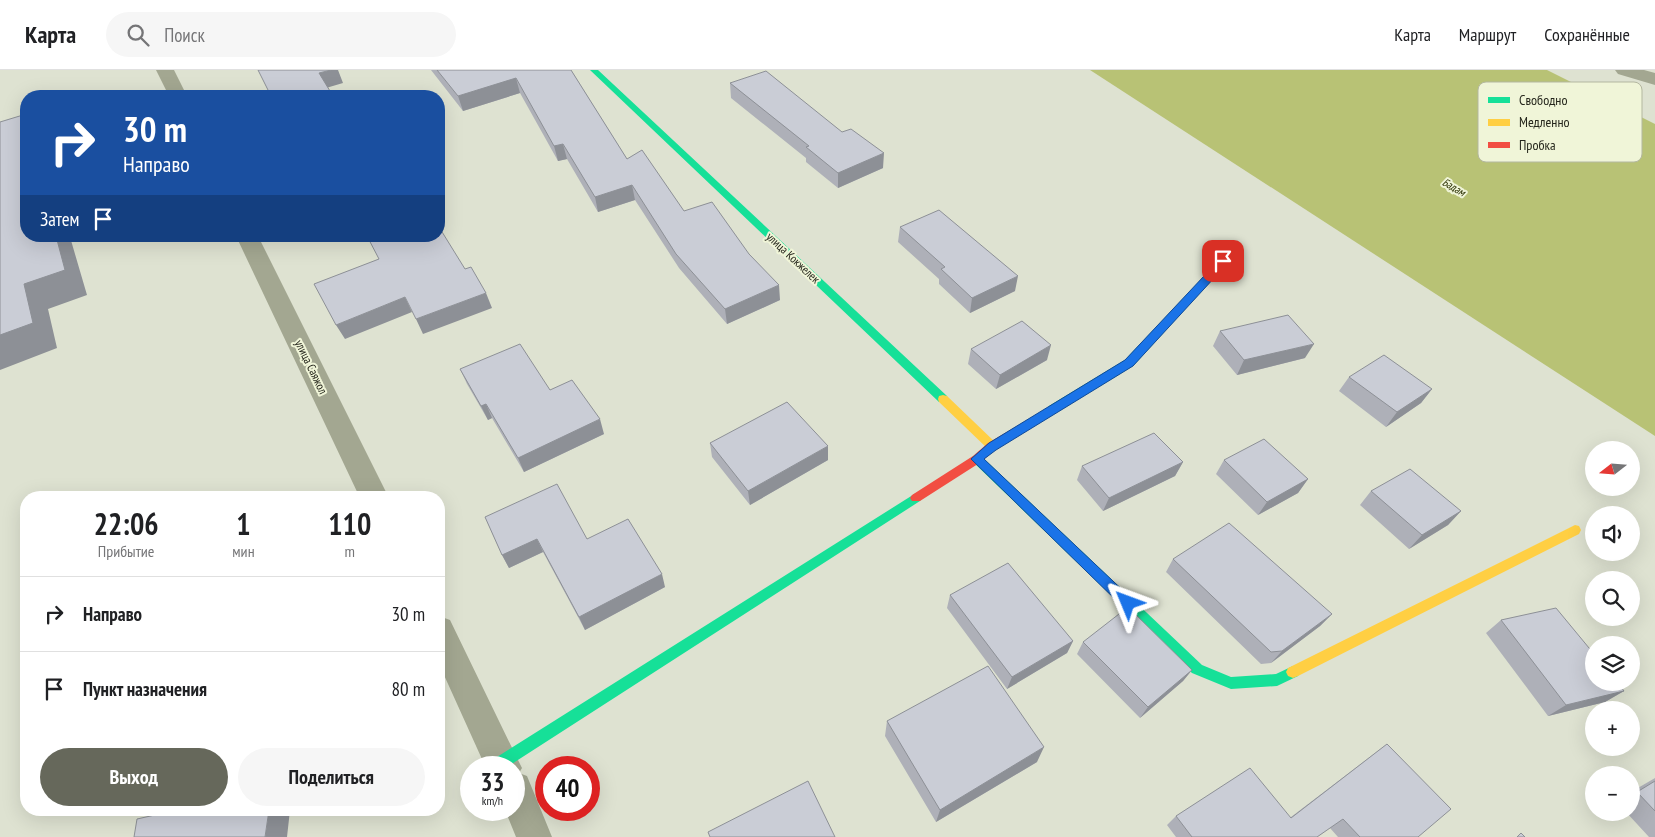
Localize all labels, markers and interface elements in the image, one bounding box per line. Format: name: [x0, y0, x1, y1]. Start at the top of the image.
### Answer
search box: [106, 12, 456, 57]
text: Карта: [25, 19, 76, 50]
icon: search: [124, 21, 152, 49]
text: Поиск: [164, 23, 205, 47]
text: Карта: [1394, 23, 1431, 46]
text: Маршрут: [1459, 23, 1516, 46]
text: Сохранённые: [1544, 23, 1630, 46]
legend: [1478, 82, 1642, 162]
text: Свободно: [1519, 91, 1567, 109]
text: 30 m: [123, 106, 187, 152]
icon: right: [40, 110, 105, 175]
text: Медленно: [1519, 113, 1570, 131]
text: Пробка: [1519, 136, 1556, 154]
text: Направо: [123, 150, 190, 178]
water label: Бадам: [1440, 175, 1469, 200]
icon: arrive: [89, 205, 117, 233]
text: Затем: [40, 207, 79, 231]
street label: улица Кокжелек: [763, 229, 824, 287]
pin: [1202, 240, 1244, 282]
icon: arrive: [1209, 247, 1237, 275]
street label: улица Саяжол: [292, 337, 331, 396]
north arrow: [1585, 441, 1640, 496]
map controls: [1585, 441, 1640, 821]
text: 22:06: [94, 504, 159, 543]
text: 1: [236, 504, 251, 543]
text: 110: [328, 504, 371, 543]
button: sound: [1585, 506, 1640, 561]
text: Прибытие: [98, 541, 154, 561]
text: мин: [232, 541, 255, 561]
text: m: [345, 541, 355, 561]
button: search: [1585, 571, 1640, 626]
position arrow: [1101, 576, 1153, 628]
icon: right: [40, 600, 68, 628]
text: Направо: [83, 602, 142, 626]
text: 30 m: [392, 602, 425, 626]
button: layers: [1585, 636, 1640, 691]
icon: arrive: [40, 675, 68, 703]
text: Пункт назначения: [83, 677, 207, 701]
text: 80 m: [392, 677, 425, 701]
button: +: [1585, 701, 1640, 756]
button: Выход: [40, 748, 228, 806]
button: Поделиться: [238, 748, 425, 806]
speed limit sign: 40: [535, 756, 600, 821]
text: 33: [481, 766, 504, 798]
button: −: [1585, 766, 1640, 821]
text: km/h: [482, 793, 503, 808]

